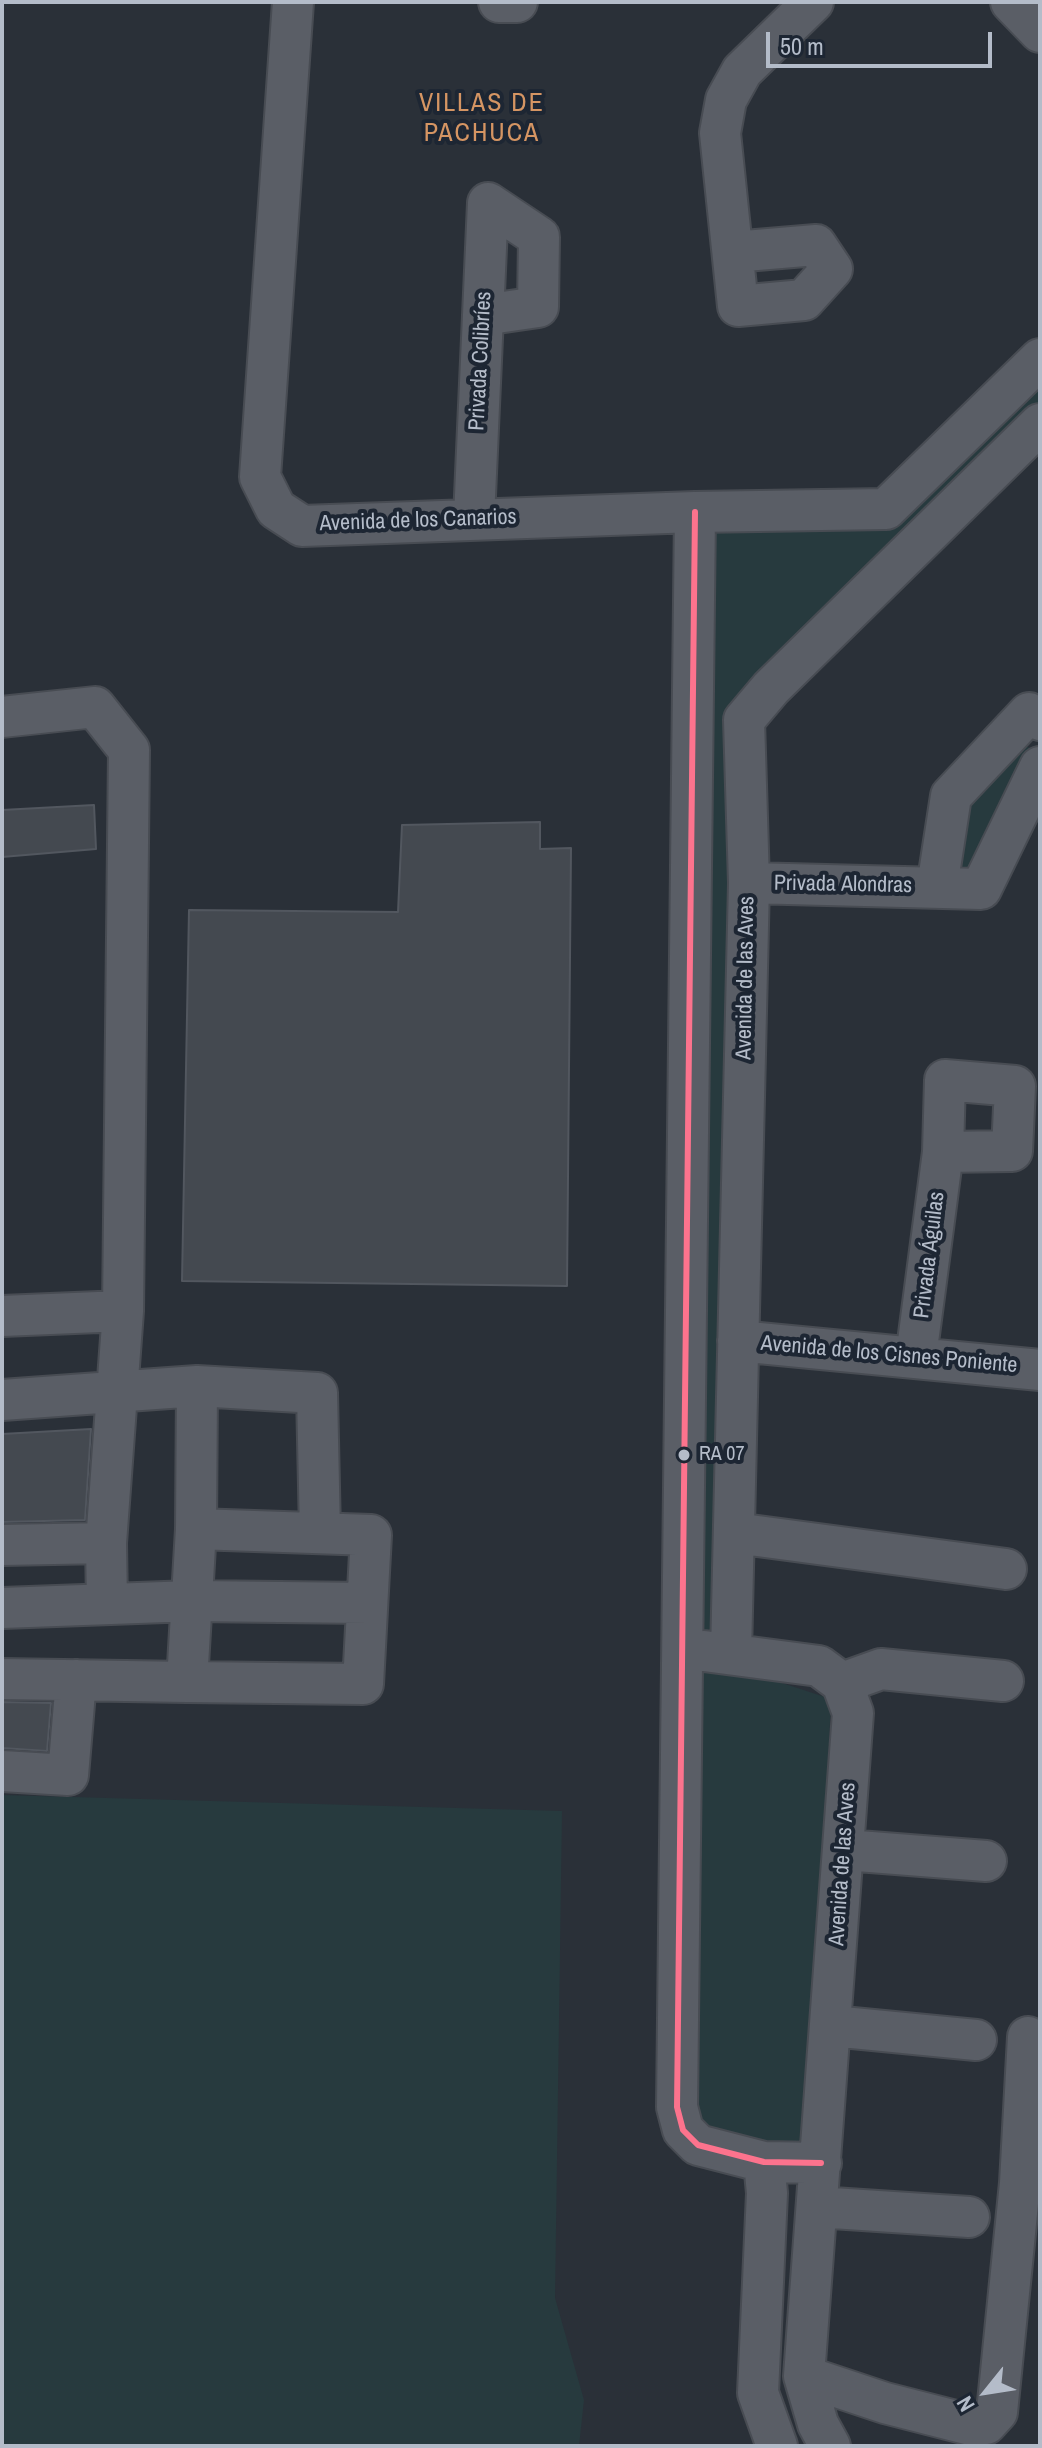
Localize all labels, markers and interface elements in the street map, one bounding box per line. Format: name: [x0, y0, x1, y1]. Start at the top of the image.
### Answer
scale bar: [770, 16, 996, 66]
text: 50 m: [780, 30, 824, 62]
district label: VILLAS DE PACHUCA: [419, 88, 545, 150]
street label: Privada Colibríes: [464, 291, 498, 431]
street label: Avenida de los Canarios: [319, 504, 517, 538]
street label: Privada Alondras: [774, 871, 912, 899]
street label: Avenida de las Aves: [731, 896, 761, 1060]
street label: Privada Águilas: [909, 1190, 951, 1320]
street label: Avenida de los Cisnes Poniente: [760, 1331, 1018, 1379]
place label: RA 07: [699, 1443, 745, 1467]
marker: RA 07: [676, 1447, 692, 1463]
street label: Avenida de las Aves: [824, 1781, 862, 1947]
north arrow: [946, 2352, 1026, 2432]
text: N: [949, 2391, 981, 2417]

